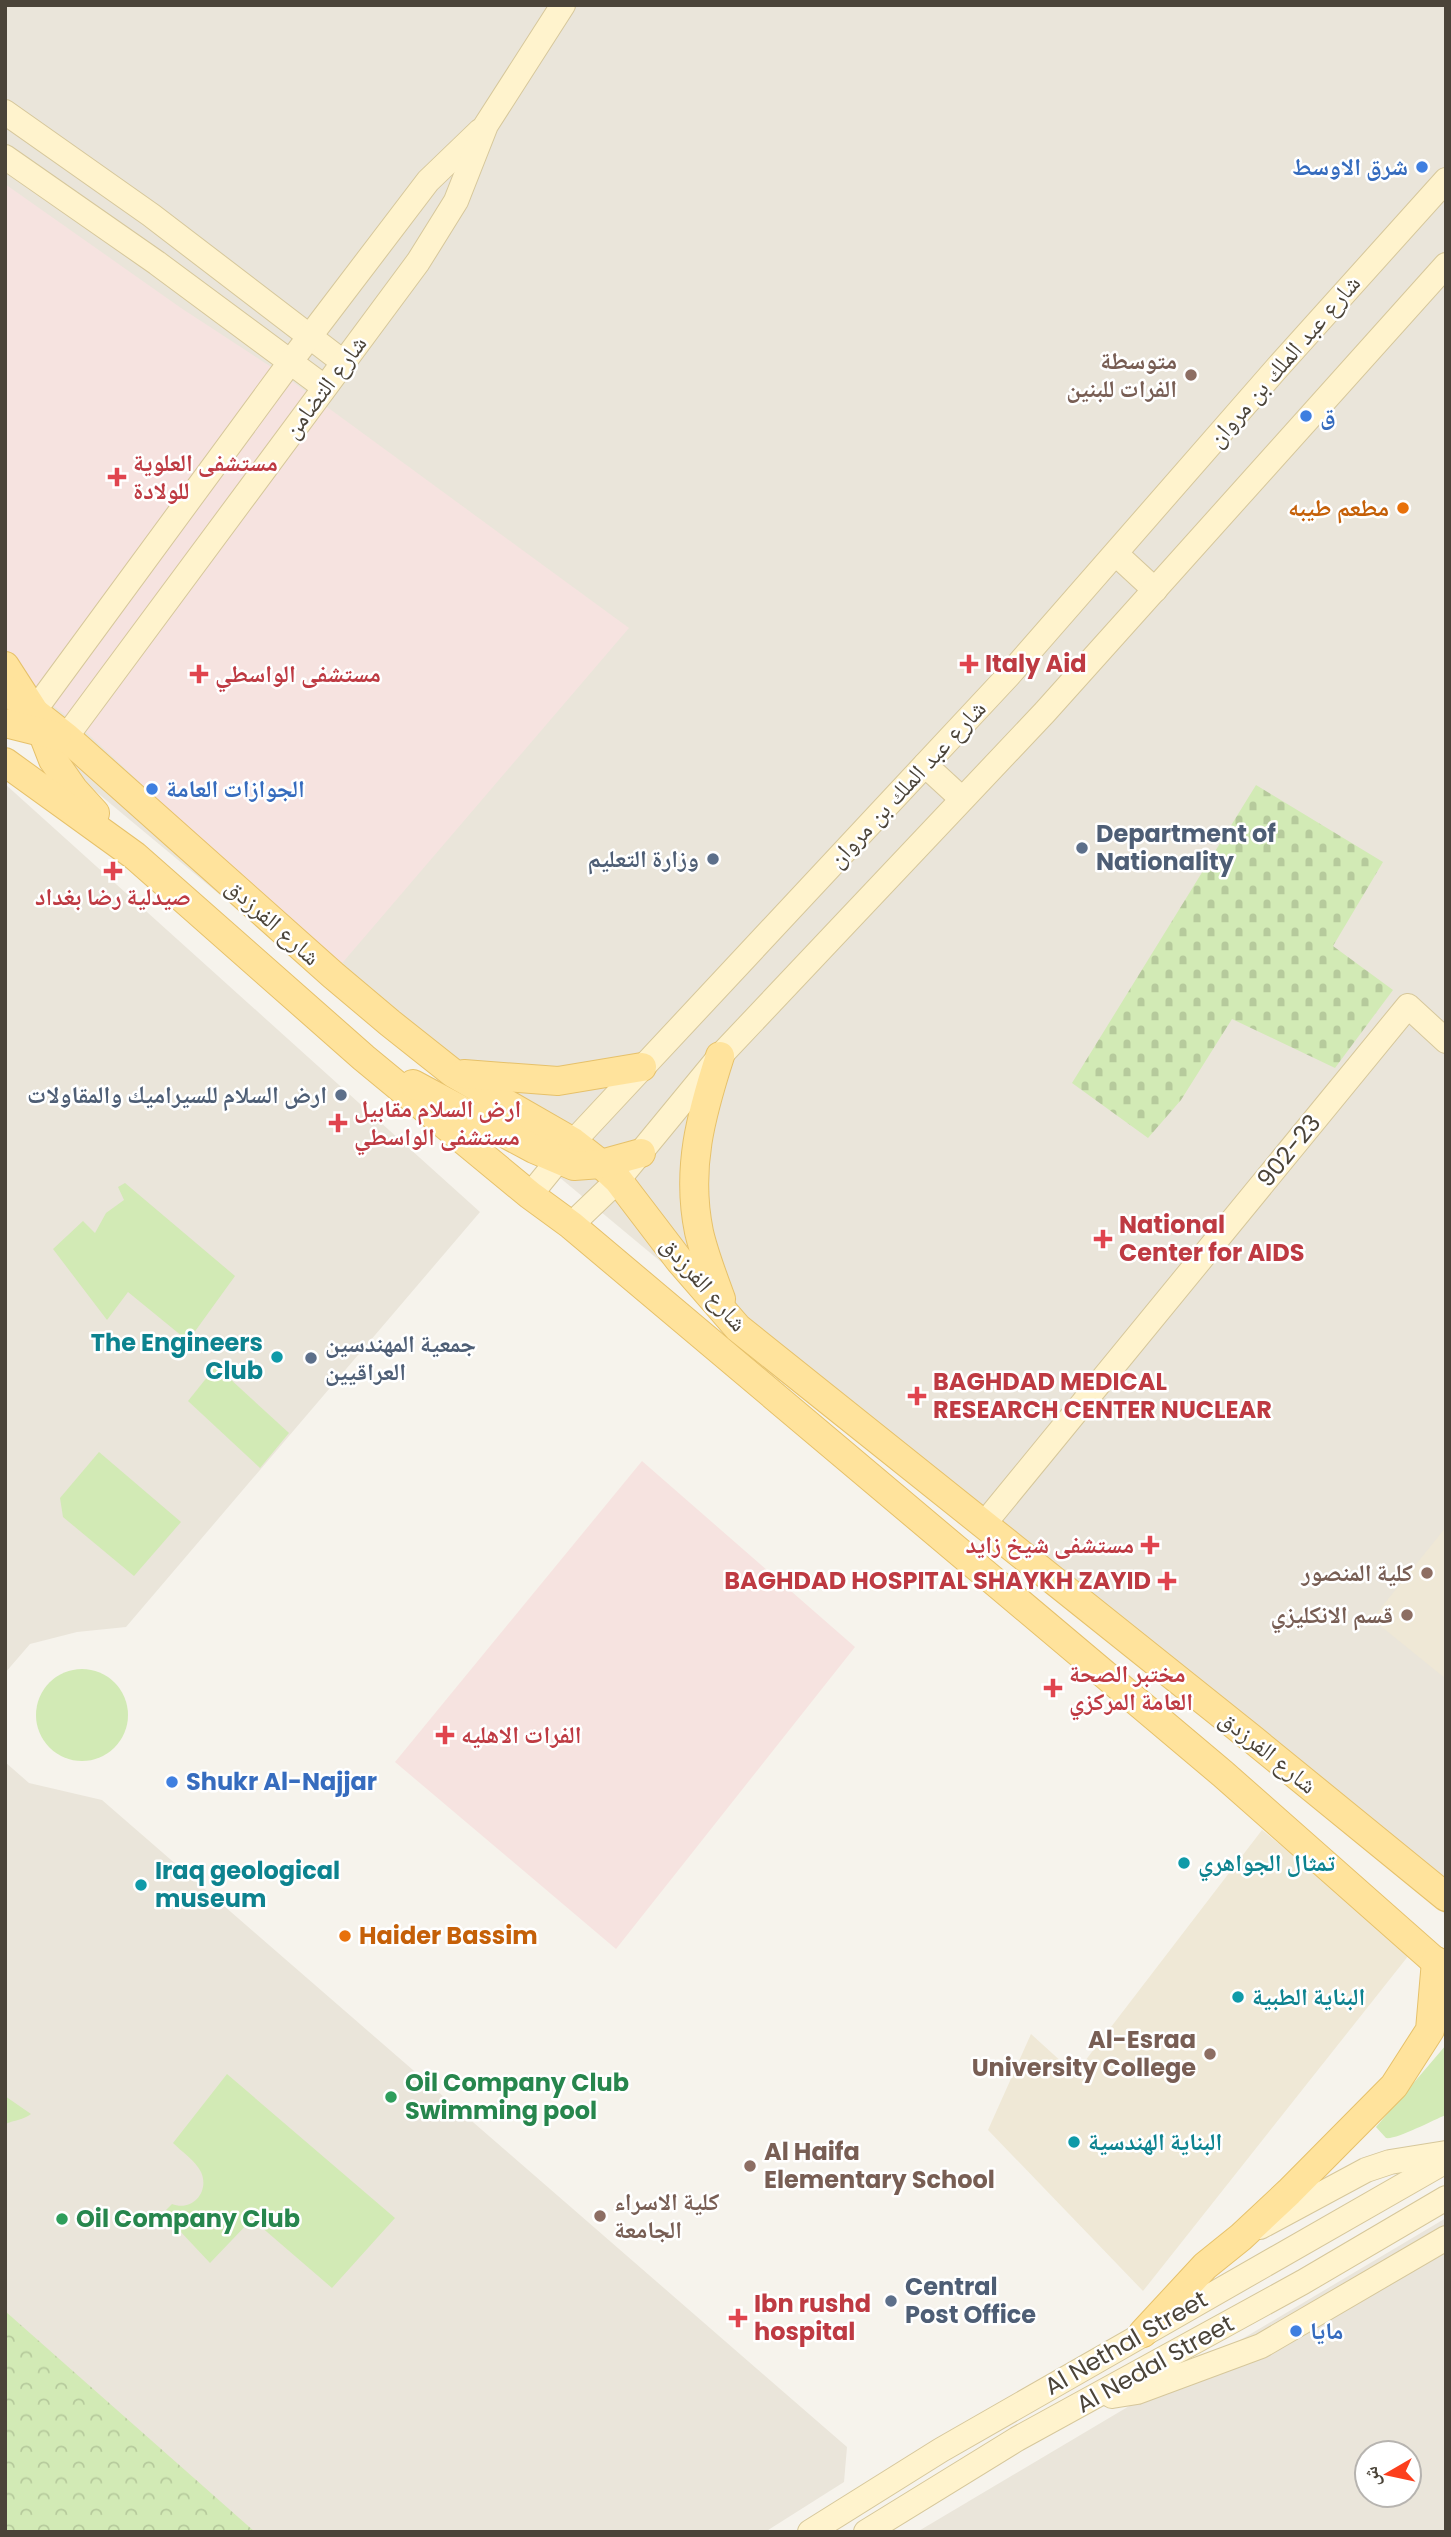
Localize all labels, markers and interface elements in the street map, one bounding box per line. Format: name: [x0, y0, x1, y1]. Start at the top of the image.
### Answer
place label: شرق الاوسط: [1292, 150, 1408, 183]
marker: شرق الاوسط: [1414, 159, 1430, 175]
street label: شارع عبد الملك بن مروان: [1200, 267, 1368, 454]
street label: شارع التضامن: [275, 328, 374, 445]
place label: متوسطة الفرات للبنين: [1066, 344, 1177, 405]
marker: متوسطة الفرات للبنين: [1183, 367, 1199, 383]
place label: ق: [1320, 399, 1336, 432]
marker: ق: [1298, 408, 1314, 424]
place label: مستشفى العلوية للولادة: [133, 446, 278, 507]
marker: مستشفى العلوية للولادة: [107, 467, 127, 487]
place label: مطعم طيبه: [1288, 491, 1389, 524]
marker: مطعم طيبه: [1395, 500, 1411, 516]
place label: Italy Aid: [985, 647, 1087, 680]
marker: Italy Aid: [959, 654, 979, 674]
place label: مستشفى الواسطي: [215, 657, 381, 693]
marker: مستشفى الواسطي: [189, 664, 209, 684]
street label: شارع عبد الملك بن مروان: [820, 693, 993, 875]
place label: الجوازات العامة: [166, 772, 305, 805]
marker: الجوازات العامة: [144, 781, 160, 797]
place label: Department of Nationality: [1096, 817, 1276, 878]
marker: Department of Nationality: [1074, 840, 1090, 856]
place label: وزارة التعليم: [588, 842, 699, 875]
marker: وزارة التعليم: [705, 851, 721, 867]
marker: صيدلية رضا بغداد: [105, 863, 121, 879]
street label: شارع الفرزدق: [219, 870, 328, 973]
place label: صيدلية رضا بغداد: [35, 880, 191, 913]
place label: ارض السلام للسيراميك والمقاولات: [27, 1078, 327, 1112]
marker: ارض السلام للسيراميك والمقاولات: [333, 1087, 349, 1103]
place label: ارض السلام مقابيل مستشفى الواسطي: [354, 1092, 521, 1156]
street label: 902-23: [1249, 1107, 1328, 1194]
marker: ارض السلام مقابيل مستشفى الواسطي: [328, 1113, 348, 1133]
place label: National Center for AIDS: [1119, 1208, 1304, 1269]
street label: شارع الفرزدق: [654, 1229, 755, 1338]
marker: National Center for AIDS: [1093, 1229, 1113, 1249]
place label: The Engineers Club: [91, 1326, 263, 1387]
place label: جمعية المهندسين العراقيين: [325, 1327, 476, 1388]
marker: The Engineers Club: [269, 1349, 285, 1365]
marker: جمعية المهندسين العراقيين: [303, 1350, 319, 1366]
place label: BAGHDAD MEDICAL RESEARCH CENTER NUCLEAR: [933, 1365, 1272, 1426]
marker: BAGHDAD MEDICAL RESEARCH CENTER NUCLEAR: [907, 1386, 927, 1406]
place label: مستشفى شيخ زايد: [965, 1528, 1134, 1561]
marker: مستشفى شيخ زايد: [1140, 1535, 1160, 1555]
place label: كلية المنصور: [1301, 1556, 1413, 1589]
place label: BAGHDAD HOSPITAL SHAYKH ZAYID: [724, 1564, 1151, 1597]
marker: كلية المنصور: [1419, 1565, 1435, 1581]
marker: BAGHDAD HOSPITAL SHAYKH ZAYID: [1157, 1571, 1177, 1591]
place label: قسم الانكليزي: [1271, 1598, 1393, 1634]
marker: قسم الانكليزي: [1399, 1607, 1415, 1623]
place label: مختبر الصحة العامة المركزي: [1069, 1657, 1193, 1721]
marker: مختبر الصحة العامة المركزي: [1043, 1678, 1063, 1698]
street label: شارع الفرزدق: [1213, 1702, 1324, 1801]
place label: الفرات الاهليه: [461, 1718, 582, 1751]
marker: الفرات الاهليه: [435, 1725, 455, 1745]
place label: Shukr Al-Najjar: [186, 1765, 377, 1798]
marker: Shukr Al-Najjar: [164, 1774, 180, 1790]
place label: تمثال الجواهري: [1198, 1846, 1335, 1882]
place label: Iraq geological museum: [155, 1854, 340, 1915]
marker: تمثال الجواهري: [1176, 1855, 1192, 1871]
marker: Iraq geological museum: [133, 1877, 149, 1893]
place label: Haider Bassim: [359, 1919, 538, 1952]
marker: Haider Bassim: [337, 1928, 353, 1944]
place label: البناية الطبية: [1252, 1980, 1365, 2013]
marker: البناية الطبية: [1230, 1989, 1246, 2005]
place label: Al-Esraa University College: [972, 2023, 1196, 2084]
marker: Al-Esraa University College: [1202, 2046, 1218, 2062]
place label: Oil Company Club Swimming pool: [405, 2066, 629, 2127]
marker: Oil Company Club Swimming pool: [383, 2089, 399, 2105]
place label: البناية الهندسية: [1088, 2125, 1222, 2158]
marker: البناية الهندسية: [1066, 2134, 1082, 2150]
place label: Al Haifa Elementary School: [764, 2135, 995, 2196]
marker: Al Haifa Elementary School: [742, 2158, 758, 2174]
place label: كلية الاسراء الجامعة: [614, 2185, 720, 2246]
place label: Oil Company Club: [76, 2202, 300, 2235]
marker: كلية الاسراء الجامعة: [592, 2208, 608, 2224]
marker: Oil Company Club: [54, 2211, 70, 2227]
place label: Central Post Office: [905, 2270, 1036, 2331]
street label: Al Nethal Street: [1038, 2282, 1213, 2403]
place label: Ibn rushd hospital: [754, 2287, 871, 2348]
marker: Central Post Office: [883, 2293, 899, 2309]
street label: Al Nedal Street: [1070, 2307, 1239, 2420]
marker: Ibn rushd hospital: [728, 2308, 748, 2328]
place label: مايا: [1310, 2314, 1343, 2347]
marker: مايا: [1288, 2323, 1304, 2339]
north arrow: [1353, 2439, 1423, 2509]
text: ش: [1357, 2465, 1387, 2489]

